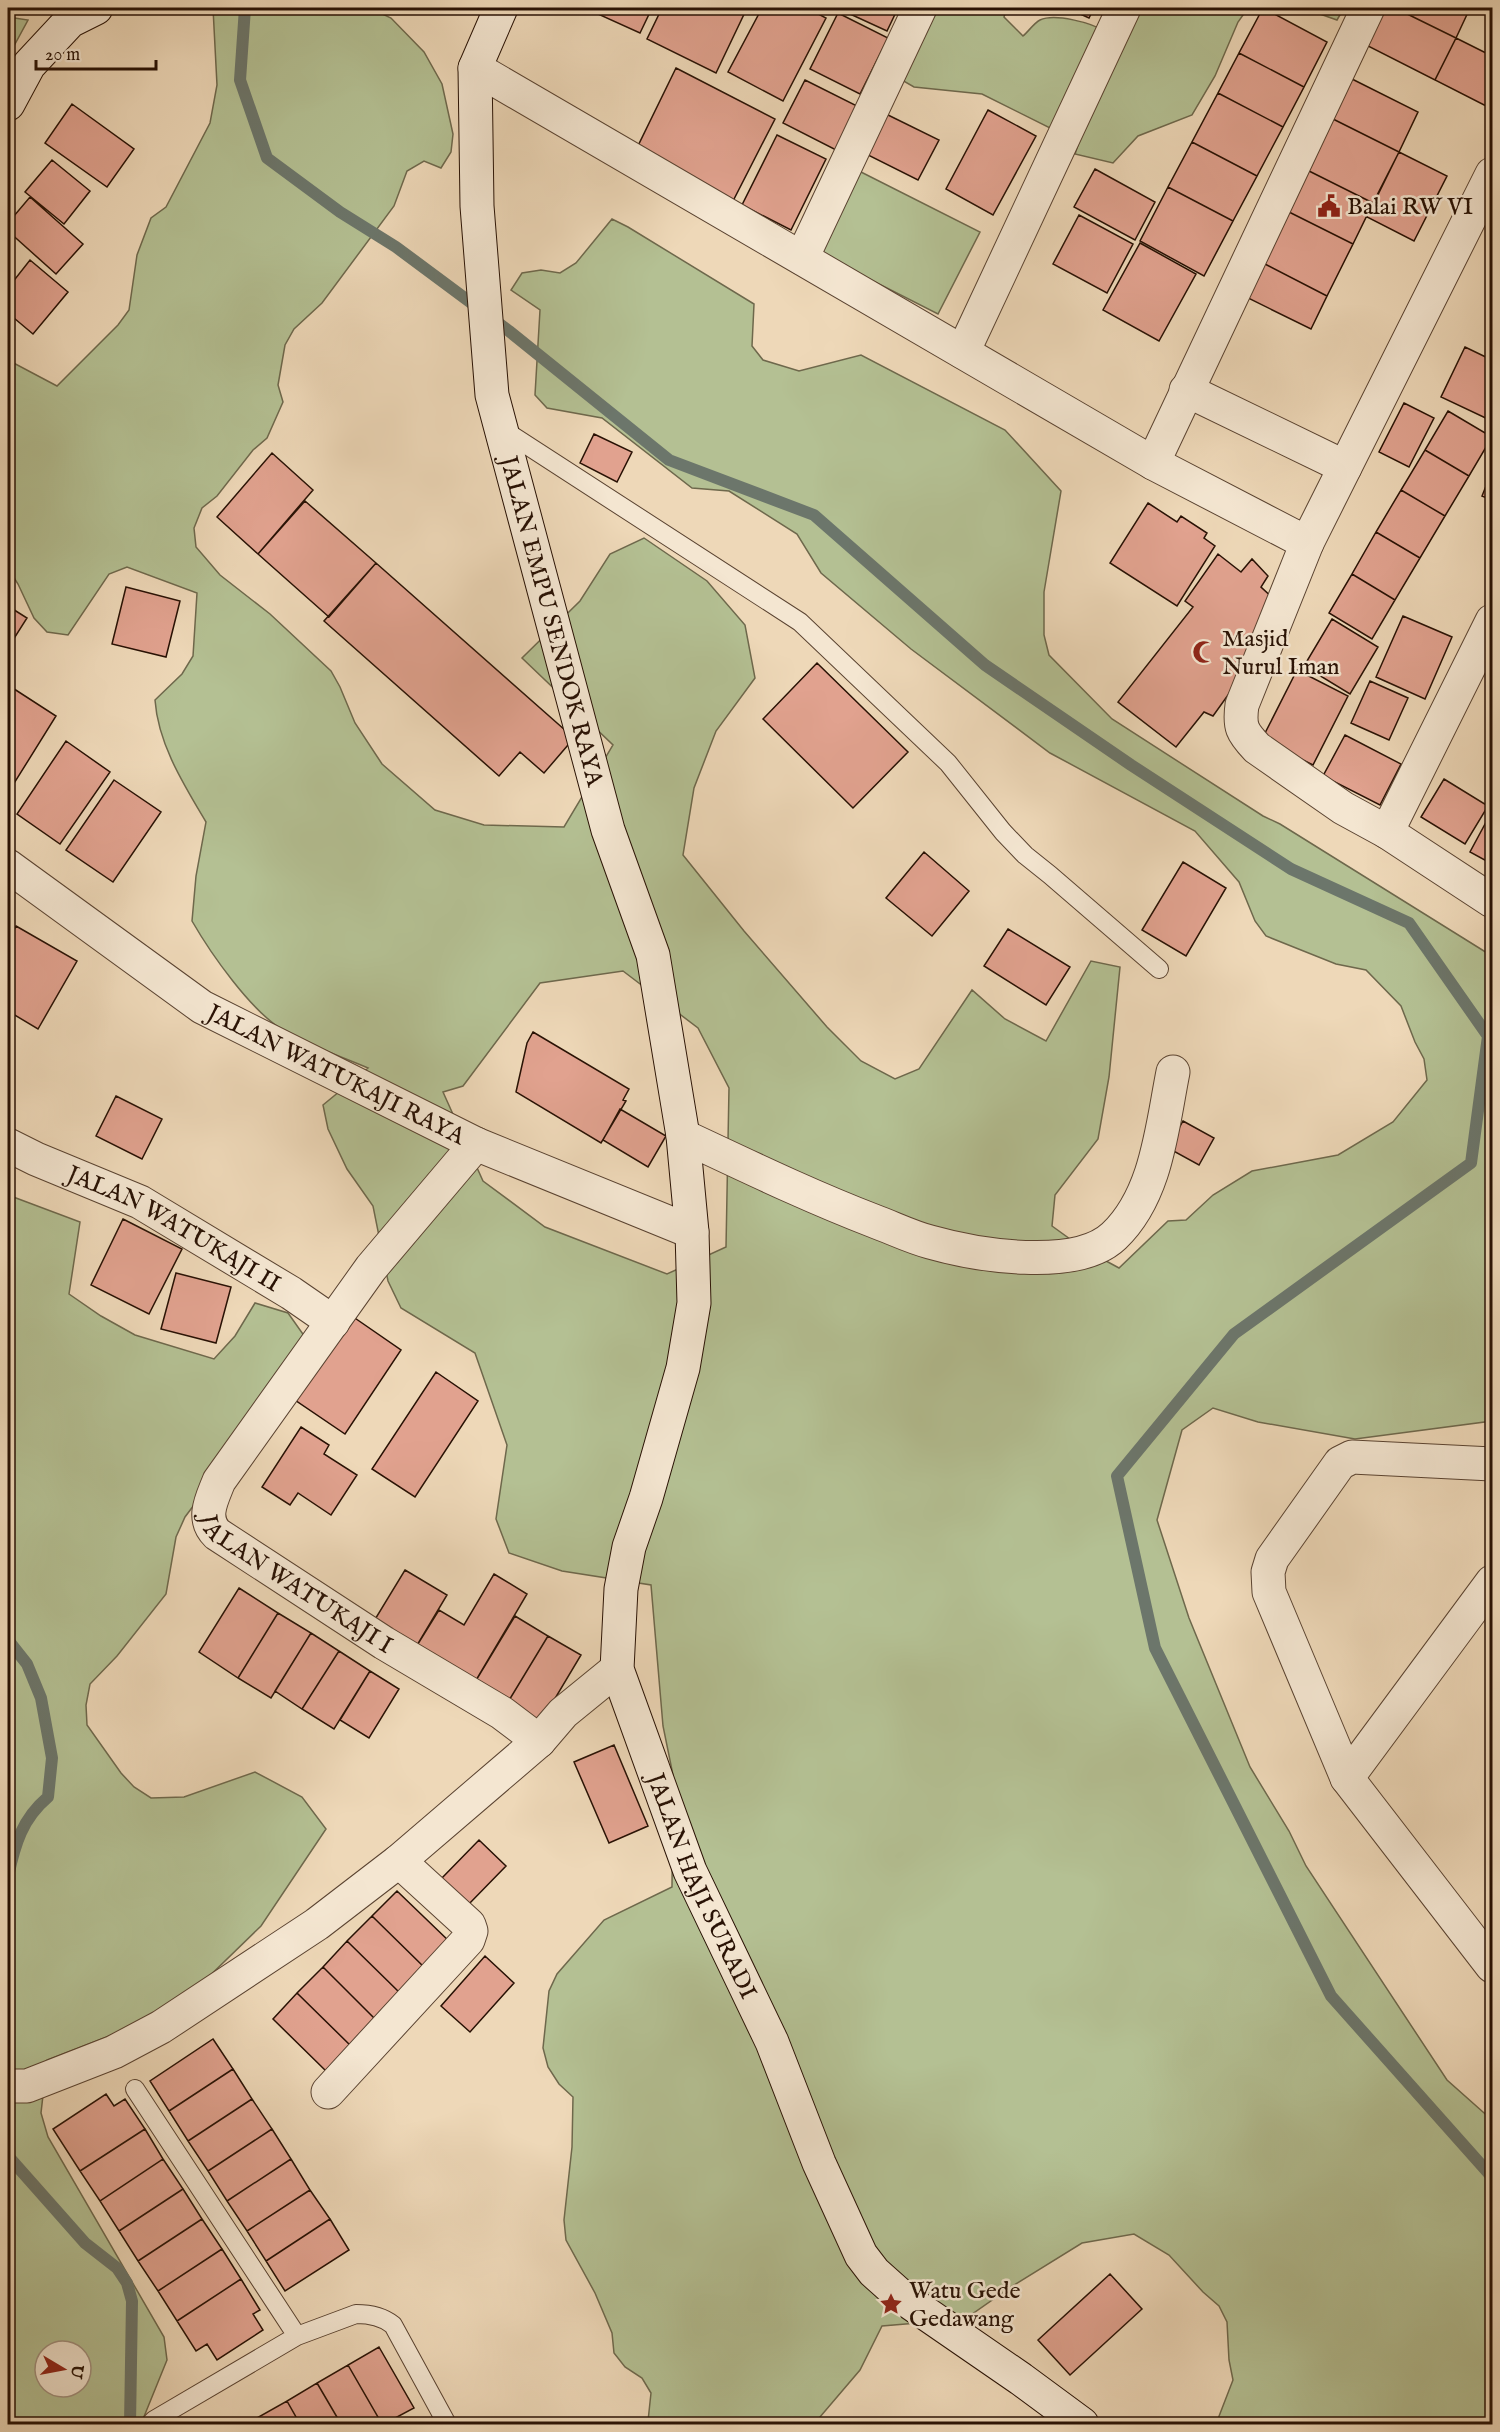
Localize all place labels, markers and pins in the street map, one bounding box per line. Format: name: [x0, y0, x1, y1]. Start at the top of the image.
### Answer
place label: Balai RW VI: [1347, 192, 1473, 223]
public building icon: Balai RW VI: [1316, 193, 1342, 219]
place label: Masjid Nurul Iman: [1222, 624, 1340, 683]
mosque icon: Masjid Nurul Iman: [1191, 639, 1217, 665]
place label: Watu Gede Gedawang: [909, 2276, 1021, 2335]
place icon: Watu Gede Gedawang: [878, 2291, 904, 2317]

